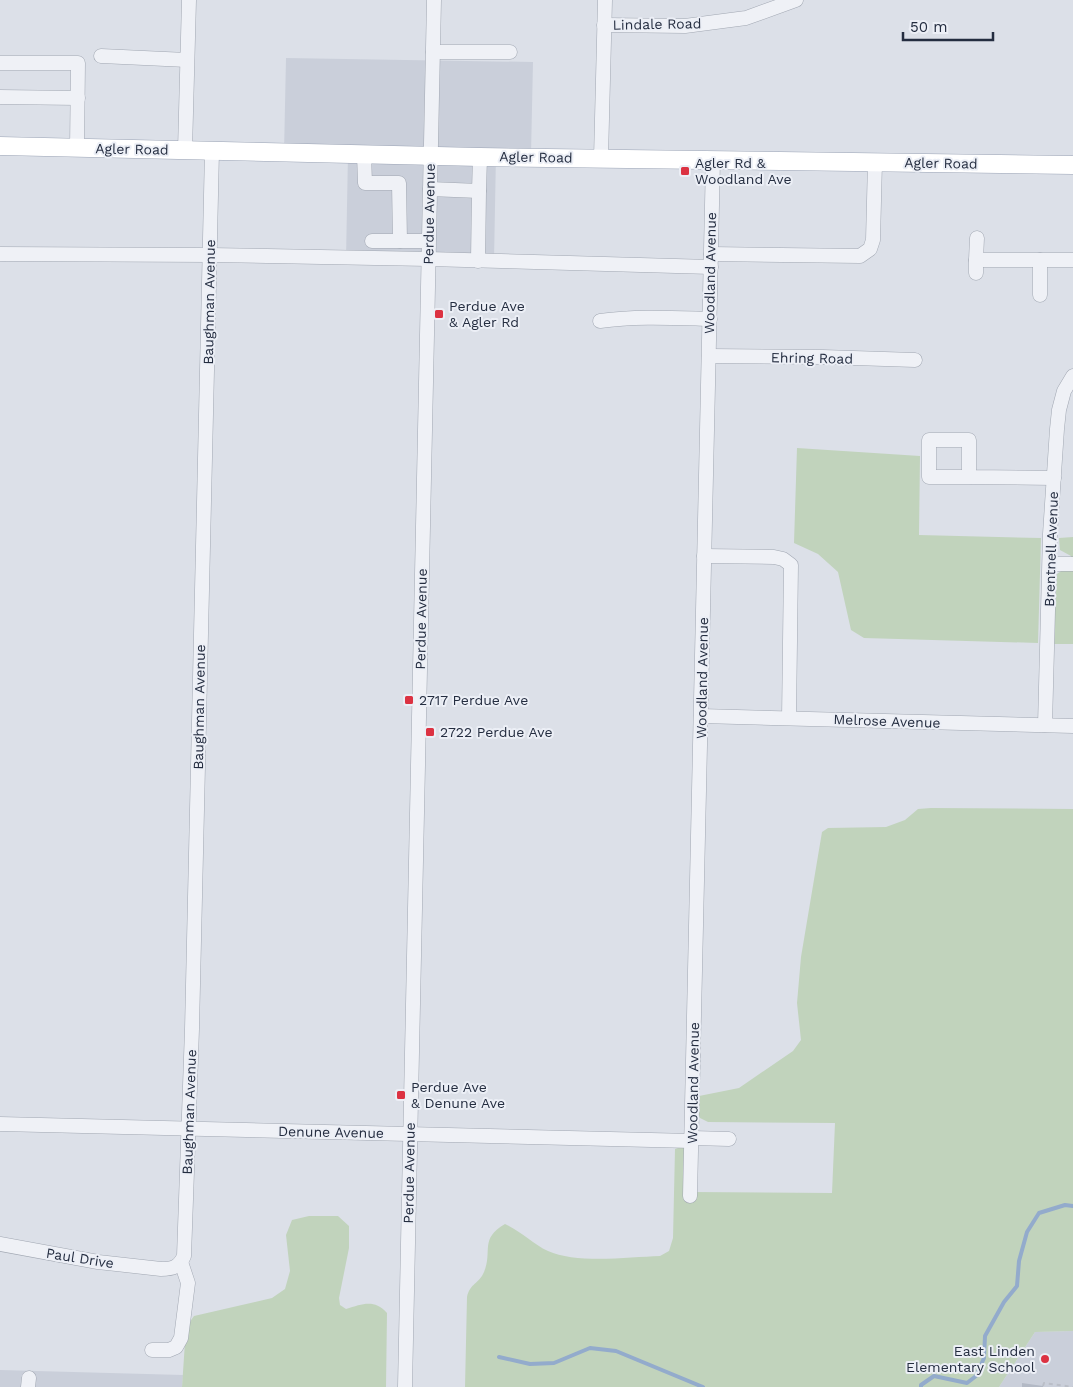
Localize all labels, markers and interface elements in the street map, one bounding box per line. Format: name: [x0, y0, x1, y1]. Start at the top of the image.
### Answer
scale bar: [903, 10, 993, 42]
street label: Lindale Road: [612, 15, 702, 33]
text: 50 m: [910, 18, 947, 36]
street label: Agler Road: [95, 140, 169, 158]
street label: Agler Road: [499, 148, 573, 166]
street label: Agler Road: [904, 154, 978, 172]
place label: Agler Rd & Woodland Ave: [695, 155, 792, 187]
street label: Perdue Avenue: [420, 163, 438, 265]
marker: Agler Rd & Woodland Ave: [679, 165, 691, 177]
street label: Woodland Avenue: [701, 212, 719, 334]
street label: Baughman Avenue: [200, 239, 218, 365]
place label: Perdue Ave & Agler Rd: [449, 298, 525, 330]
marker: Perdue Ave & Agler Rd: [433, 308, 445, 320]
street label: Ehring Road: [771, 349, 853, 367]
street label: Brentnell Avenue: [1041, 491, 1061, 607]
street label: Perdue Avenue: [412, 568, 430, 670]
street label: Woodland Avenue: [693, 617, 711, 739]
street label: Baughman Avenue: [190, 644, 208, 770]
place label: 2717 Perdue Ave: [419, 692, 528, 708]
marker: 2717 Perdue Ave: [403, 694, 415, 706]
street label: Melrose Avenue: [833, 711, 941, 731]
place label: 2722 Perdue Ave: [440, 724, 553, 740]
marker: 2722 Perdue Ave: [424, 726, 436, 738]
street label: Woodland Avenue: [684, 1022, 702, 1144]
street label: Baughman Avenue: [179, 1049, 199, 1175]
place label: Perdue Ave & Denune Ave: [411, 1079, 505, 1111]
marker: Perdue Ave & Denune Ave: [395, 1089, 407, 1101]
street label: Perdue Avenue: [400, 1122, 418, 1224]
street label: Denune Avenue: [278, 1123, 384, 1141]
street label: Paul Drive: [45, 1245, 115, 1271]
place label: East Linden Elementary School: [906, 1343, 1036, 1375]
marker: East Linden Elementary School: [1039, 1353, 1051, 1365]

